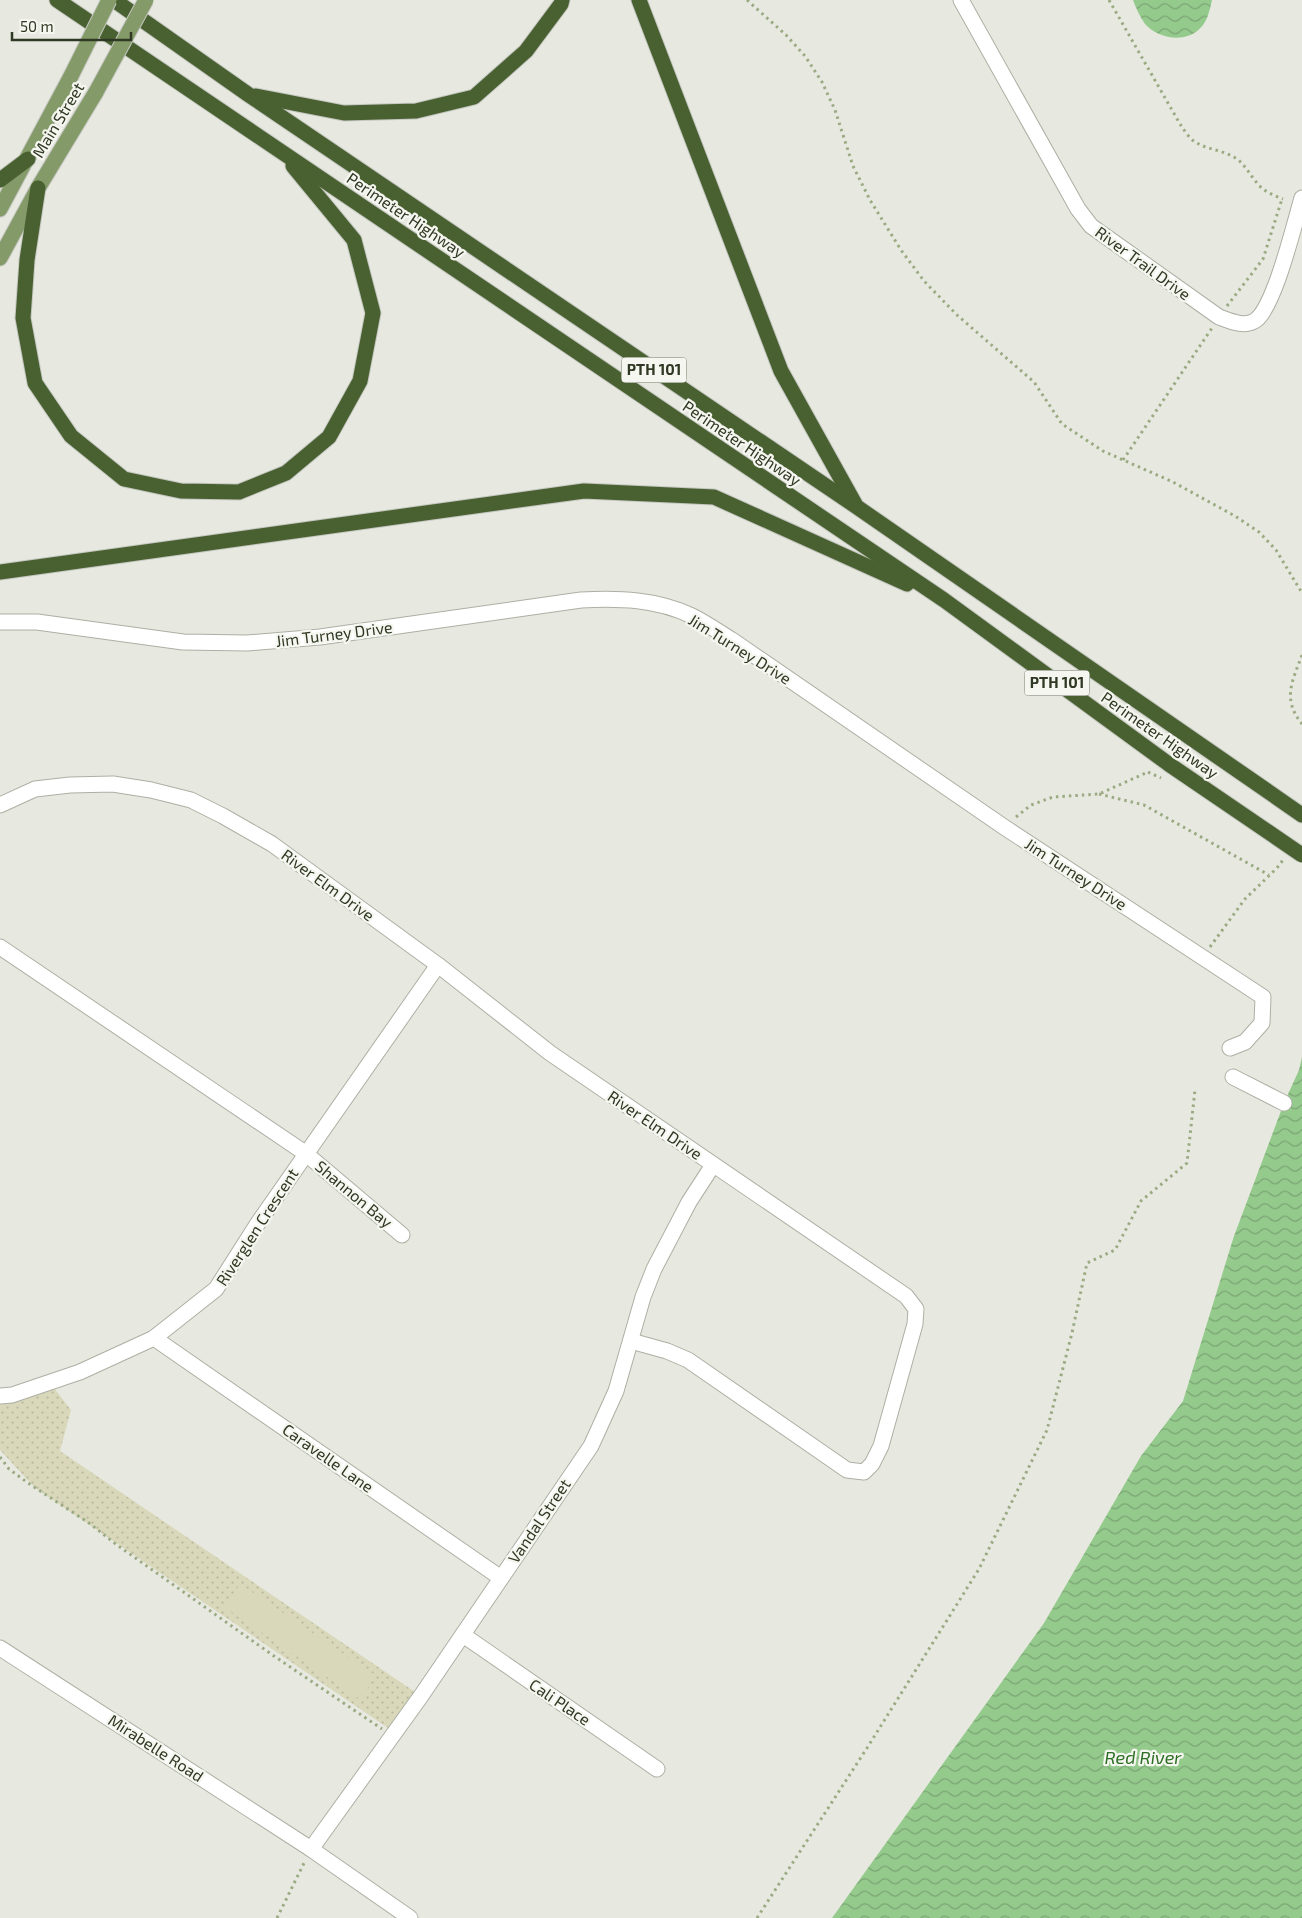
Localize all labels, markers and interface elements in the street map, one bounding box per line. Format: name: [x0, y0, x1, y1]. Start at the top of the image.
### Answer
scale bar: [12, 10, 131, 42]
text: 50 m: [20, 17, 54, 35]
street label: Main Street: [28, 79, 87, 161]
street label: Perimeter Highway: [344, 168, 469, 261]
street label: River Trail Drive: [1092, 222, 1195, 303]
road number: PTH 101: [622, 358, 686, 382]
street label: Perimeter Highway: [680, 396, 805, 489]
street label: Jim Turney Drive: [685, 609, 795, 688]
street label: Jim Turney Drive: [274, 617, 393, 650]
road number: PTH 101: [1024, 670, 1090, 696]
street label: Perimeter Highway: [1098, 687, 1223, 782]
street label: Jim Turney Drive: [1022, 834, 1131, 914]
street label: River Elm Drive: [278, 845, 378, 925]
street label: River Elm Drive: [604, 1086, 706, 1163]
street label: Shannon Bay: [312, 1156, 397, 1232]
street label: Riverglen Crescent: [212, 1164, 302, 1289]
street label: Caravelle Lane: [279, 1419, 377, 1496]
street label: Vandal Street: [503, 1475, 574, 1567]
street label: Cali Place: [526, 1674, 594, 1729]
street label: Mirabelle Road: [105, 1710, 207, 1785]
water label: Red River: [1105, 1746, 1182, 1768]

